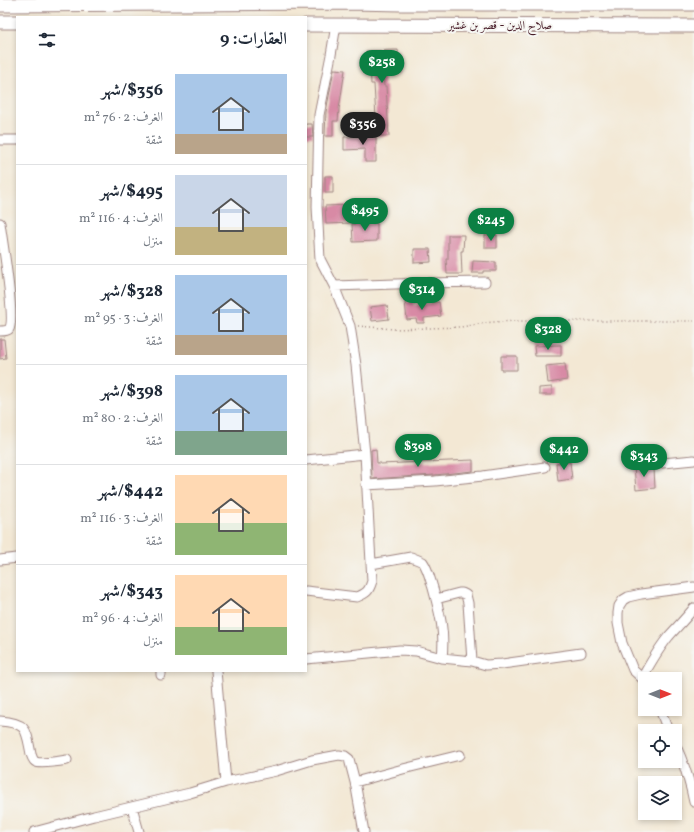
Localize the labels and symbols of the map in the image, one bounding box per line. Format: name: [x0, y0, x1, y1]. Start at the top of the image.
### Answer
street label: صلاح الدين - قصر بن غشير: [446, 18, 552, 36]
pin: $258: [358, 50, 406, 84]
pin: $356: [339, 112, 387, 146]
pin: $495: [341, 198, 389, 232]
pin: $245: [467, 208, 515, 242]
pin: $314: [398, 277, 446, 311]
pin: $328: [524, 317, 572, 351]
pin: $398: [394, 434, 442, 468]
pin: $442: [540, 437, 588, 471]
pin: $343: [620, 444, 668, 478]
north arrow: [638, 672, 682, 716]

